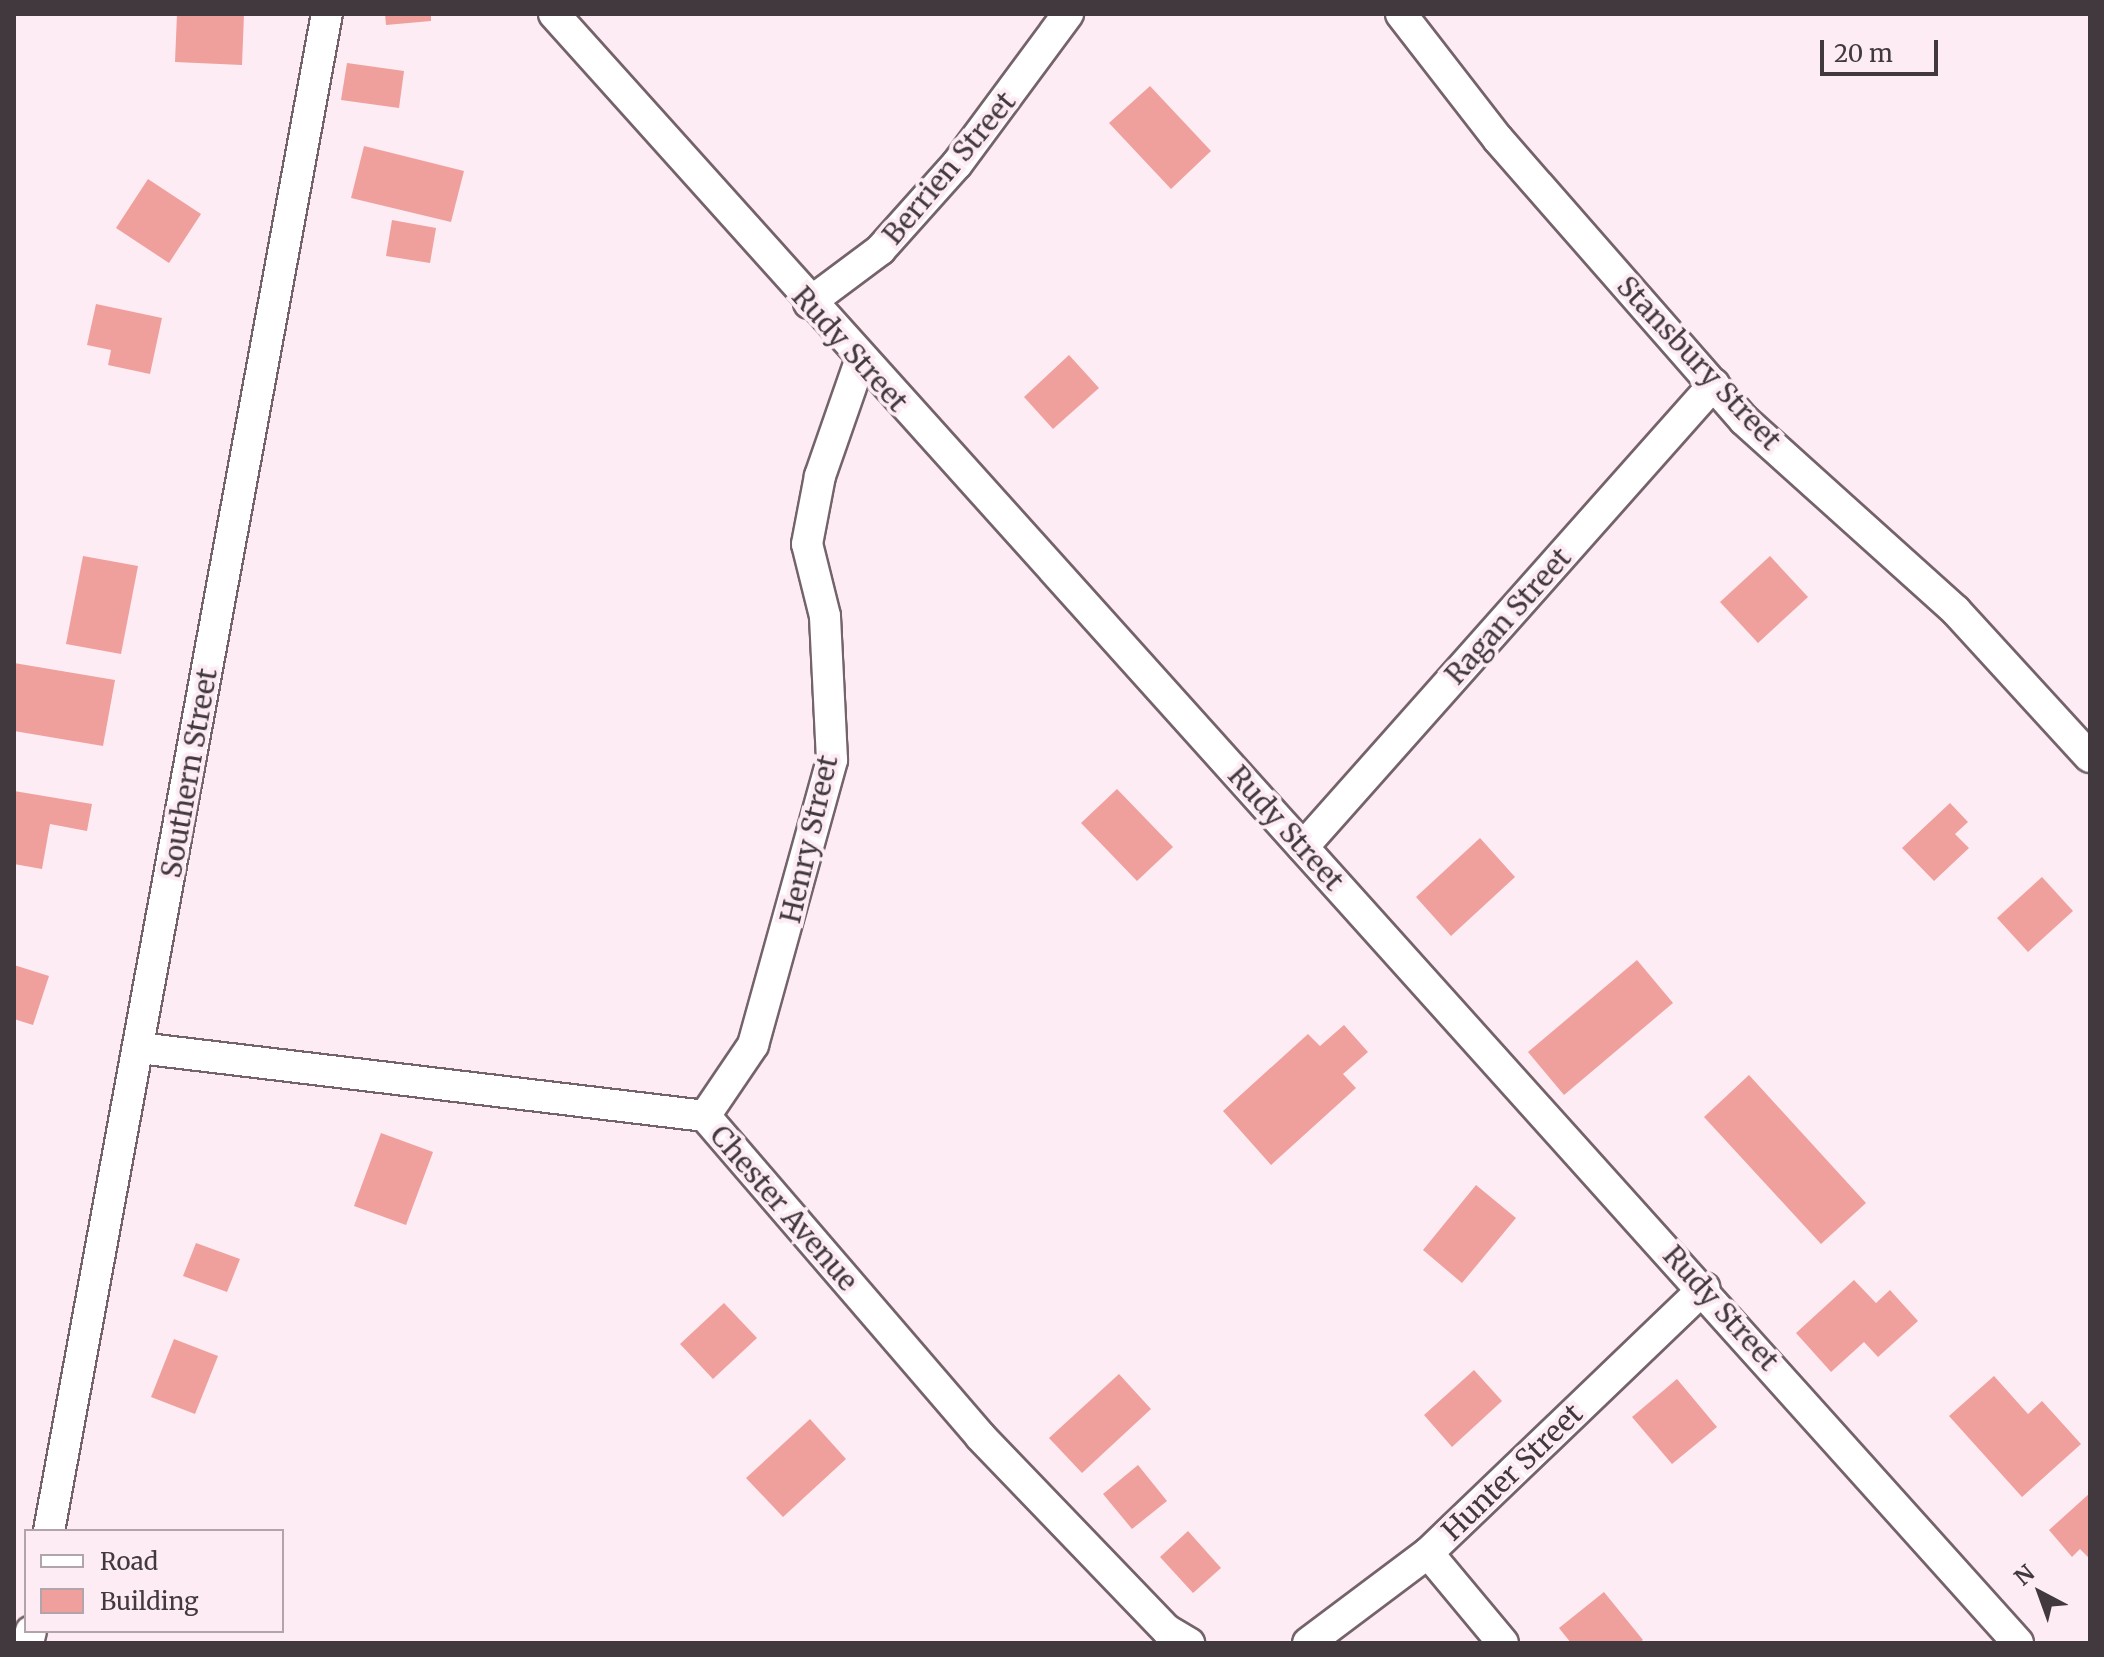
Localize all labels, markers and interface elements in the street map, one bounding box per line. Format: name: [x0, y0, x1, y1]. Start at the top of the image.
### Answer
scale bar: [1824, 24, 1942, 74]
text: 20 m: [1834, 38, 1893, 69]
street label: Berrien Street: [876, 85, 1022, 251]
street label: Stansbury Street: [1610, 269, 1788, 457]
street label: Rudy Street: [785, 280, 915, 418]
street label: Ragan Street: [1438, 541, 1578, 691]
street label: Southern Street: [154, 666, 224, 880]
street label: Henry Street: [773, 752, 845, 926]
street label: Rudy Street: [1221, 759, 1351, 897]
street label: Chester Avenue: [703, 1119, 865, 1297]
street label: Rudy Street: [1656, 1239, 1786, 1377]
street label: Hunter Street: [1435, 1397, 1589, 1547]
legend: [24, 1529, 284, 1633]
text: Road: [100, 1546, 158, 1577]
north arrow: [2000, 1553, 2080, 1633]
text: N: [2009, 1559, 2040, 1591]
text: Building: [100, 1586, 199, 1617]

